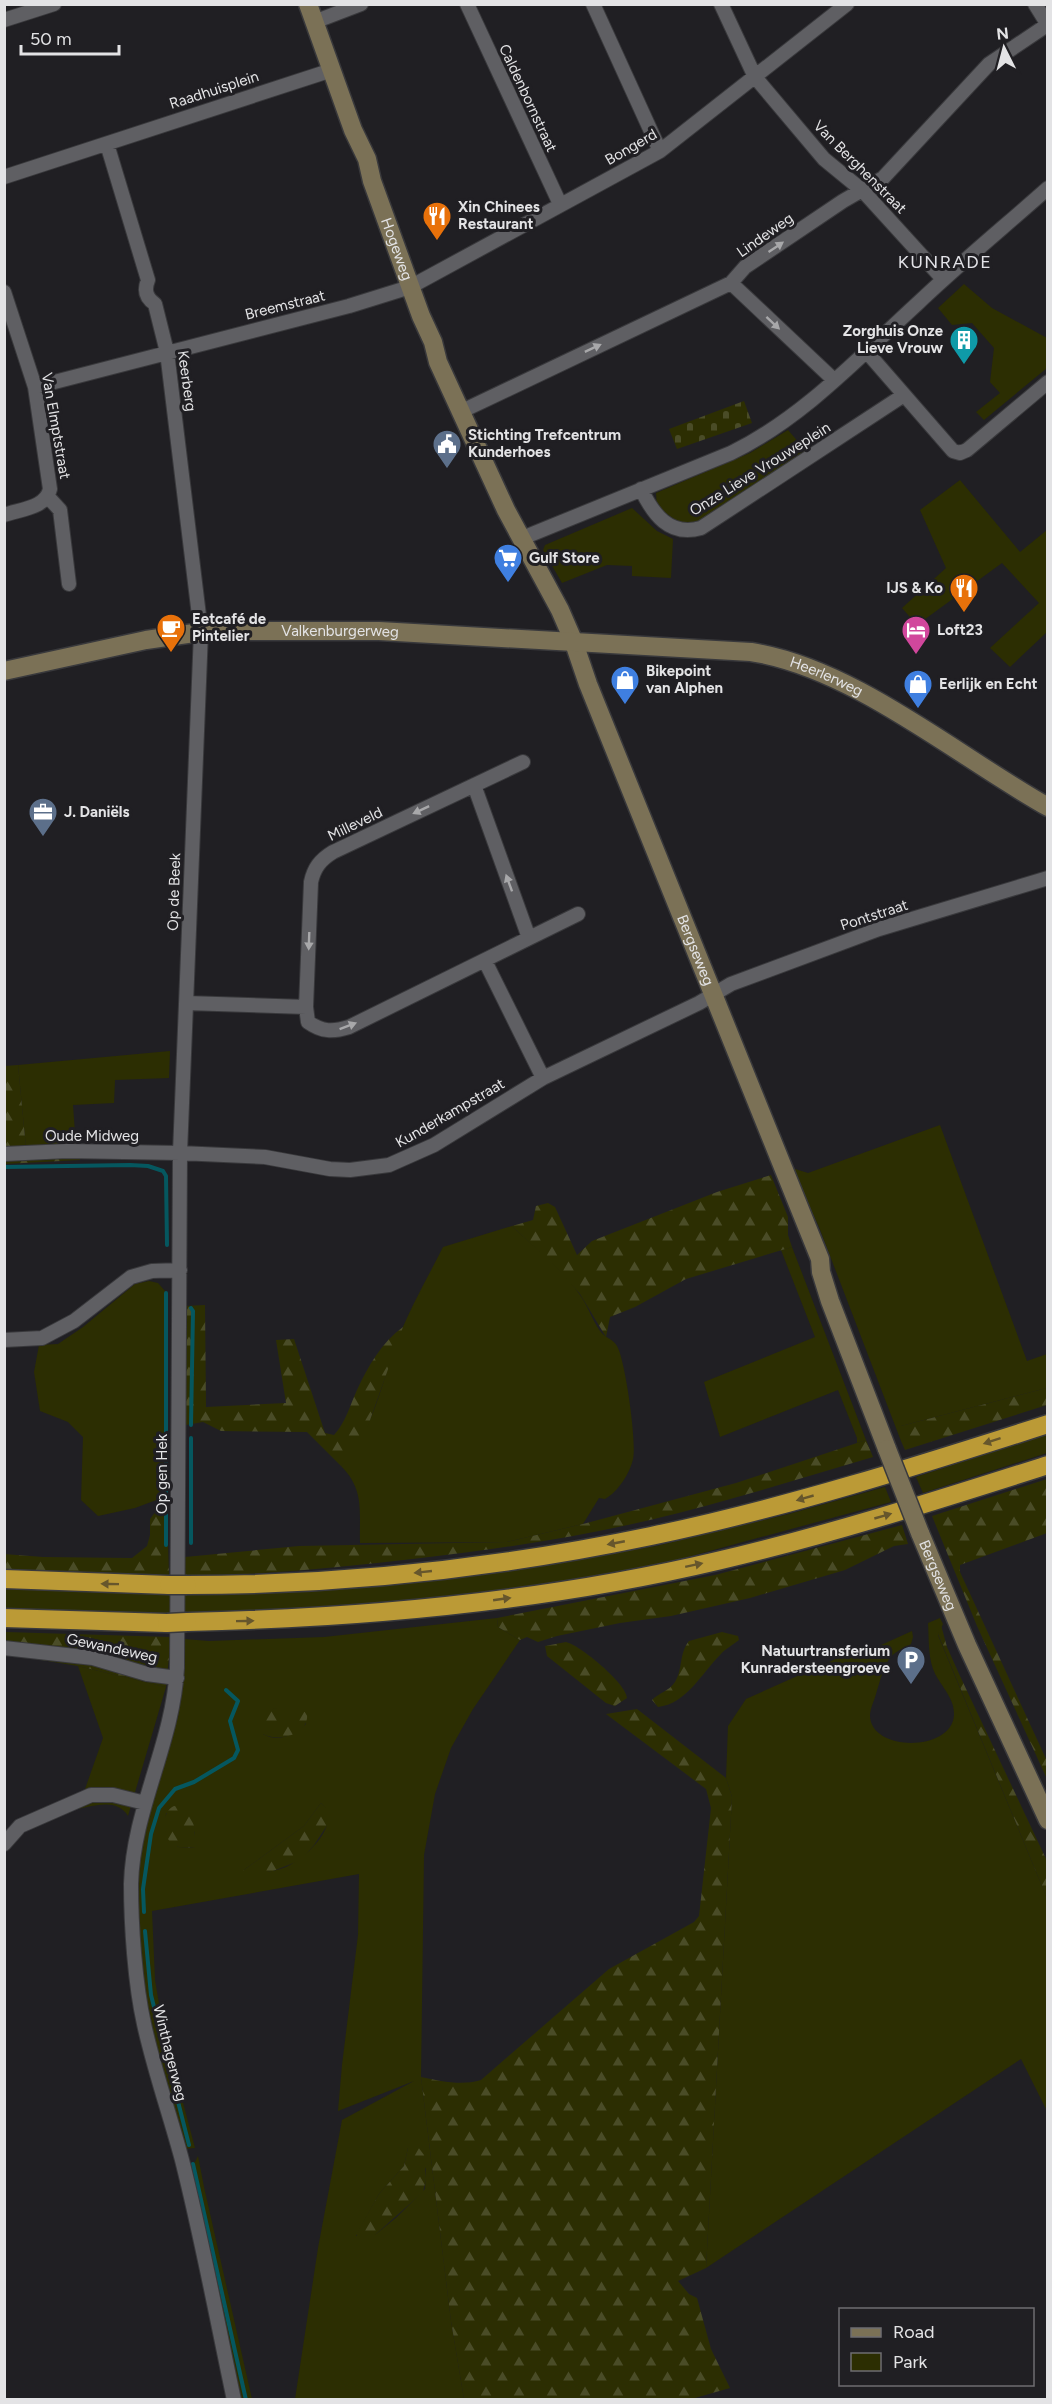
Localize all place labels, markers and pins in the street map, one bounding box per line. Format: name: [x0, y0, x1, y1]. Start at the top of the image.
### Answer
place label: Xin Chinees Restaurant: [458, 198, 540, 233]
restaurant icon: Xin Chinees Restaurant: [421, 200, 453, 242]
place label: Zorghuis Onze Lieve Vrouw: [843, 322, 944, 357]
building icon: Zorghuis Onze Lieve Vrouw: [948, 324, 980, 366]
place label: Stichting Trefcentrum Kunderhoes: [468, 426, 621, 461]
public building icon: Stichting Trefcentrum Kunderhoes: [431, 428, 463, 470]
supermarket icon: Gulf Store: [492, 542, 524, 584]
place label: Gulf Store: [529, 549, 600, 567]
restaurant icon: IJS & Ko: [948, 572, 980, 614]
place label: IJS & Ko: [886, 579, 943, 597]
place label: Eetcafé de Pintelier: [192, 610, 267, 645]
cafe icon: Eetcafé de Pintelier: [155, 612, 187, 654]
hotel icon: Loft23: [900, 614, 932, 656]
place label: Loft23: [937, 621, 983, 639]
place label: Bikepoint van Alphen: [646, 662, 723, 697]
shop icon: Bikepoint van Alphen: [609, 664, 641, 706]
shop icon: Eerlijk en Echt: [902, 668, 934, 710]
place label: Eerlijk en Echt: [939, 675, 1037, 693]
office icon: J. Daniëls: [27, 796, 59, 838]
place label: J. Daniëls: [64, 803, 130, 821]
place label: Natuurtransferium Kunradersteengroeve: [741, 1642, 891, 1677]
parking icon: Natuurtransferium Kunradersteengroeve: [895, 1644, 927, 1686]

